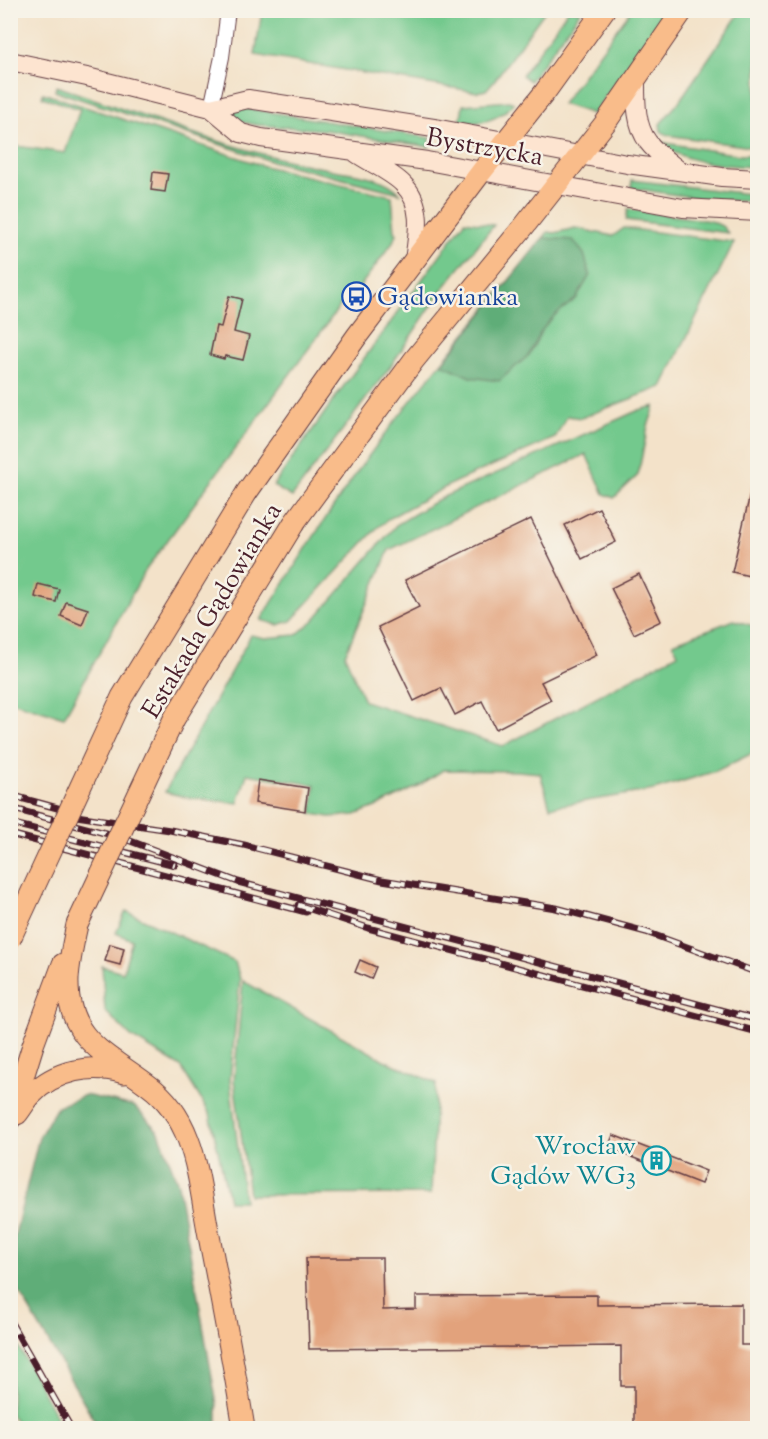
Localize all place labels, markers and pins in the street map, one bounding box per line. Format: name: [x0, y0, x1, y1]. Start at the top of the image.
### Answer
bus stop icon: Gądowianka: [340, 280, 372, 312]
place label: Gądowianka: [377, 280, 518, 317]
place label: Wrocław Gądów WG3: [490, 1129, 636, 1196]
building icon: Wrocław Gądów WG3: [641, 1144, 673, 1176]

